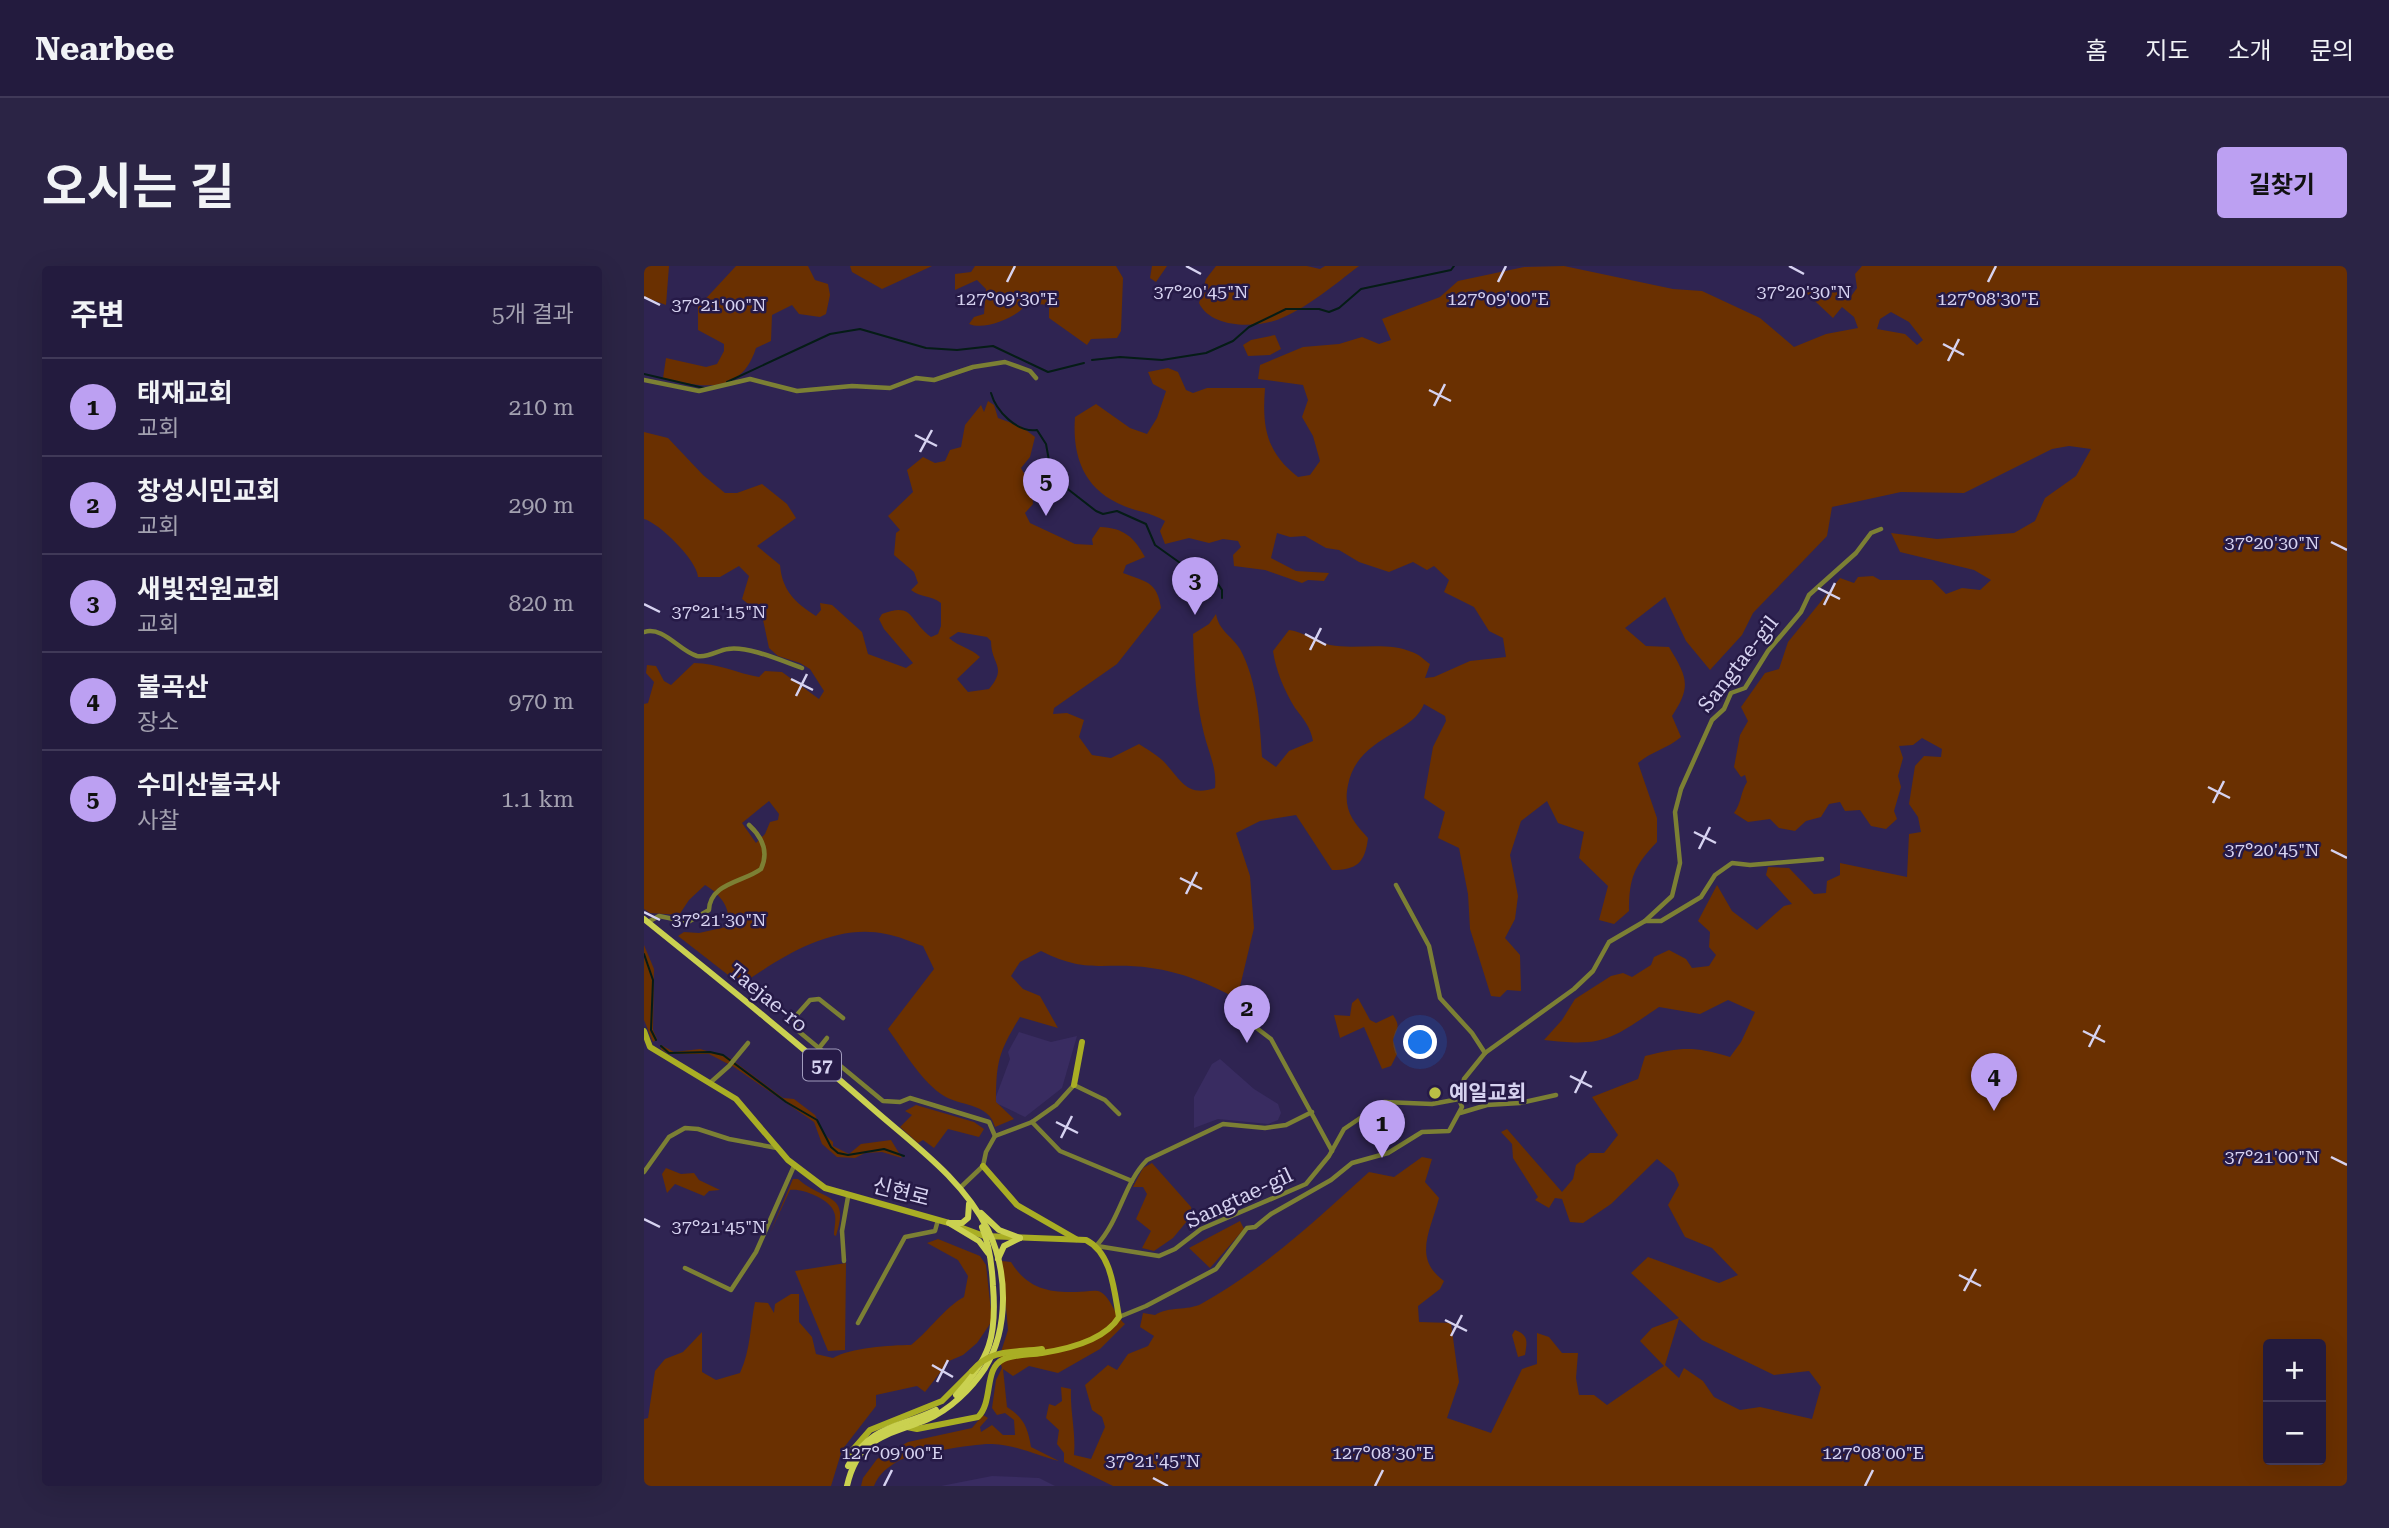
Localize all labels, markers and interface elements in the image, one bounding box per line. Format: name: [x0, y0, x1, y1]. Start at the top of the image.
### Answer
text: Nearbee: [35, 29, 174, 68]
text: 홈: [2085, 37, 2107, 65]
text: 지도: [2145, 37, 2190, 65]
text: 소개: [2228, 37, 2272, 65]
text: 문의: [2310, 37, 2354, 65]
button: 길찾기: [2217, 147, 2347, 218]
text: 오시는 길: [42, 159, 235, 216]
text: 37°20'45"N: [1154, 281, 1248, 302]
text: 37°20'30"N: [1757, 281, 1851, 302]
text: 127°09'30"E: [956, 288, 1058, 309]
text: 127°09'00"E: [1447, 288, 1549, 309]
text: 127°08'30"E: [1937, 288, 2039, 309]
text: 37°21'00"N: [672, 294, 766, 315]
text: 주변: [70, 297, 125, 332]
text: 5개 결과: [492, 301, 574, 328]
text: 태재교회: [137, 378, 233, 408]
text: 1: [87, 394, 99, 421]
text: 210 m: [509, 394, 574, 421]
text: 교회: [137, 415, 179, 442]
pin: 5: [1023, 458, 1069, 516]
text: 창성시민교회: [137, 476, 281, 506]
text: 2: [87, 492, 99, 519]
text: 290 m: [509, 492, 574, 519]
text: 교회: [137, 513, 179, 540]
text: 37°20'30"N: [2225, 532, 2319, 553]
pin: 3: [1172, 557, 1218, 615]
text: 새빛전원교회: [137, 574, 281, 604]
text: 3: [87, 590, 99, 617]
text: 820 m: [509, 590, 574, 617]
text: 37°21'15"N: [672, 601, 766, 622]
text: 교회: [137, 611, 179, 638]
street label: Sangtae-gil: [1693, 611, 1783, 717]
text: 불곡산: [137, 672, 209, 702]
text: 4: [87, 688, 99, 715]
text: 970 m: [509, 688, 574, 715]
text: 장소: [137, 709, 179, 736]
text: 수미산불국사: [137, 770, 281, 800]
text: 5: [87, 786, 99, 813]
text: 1.1 km: [501, 786, 574, 813]
text: 사찰: [137, 807, 179, 834]
text: 37°20'45"N: [2225, 839, 2319, 860]
text: 37°21'30"N: [672, 909, 766, 930]
street label: Taejae-ro: [724, 959, 812, 1037]
pin: 2: [1224, 985, 1270, 1043]
your location: [1403, 1025, 1437, 1059]
road number: 57: [803, 1050, 841, 1080]
pin: 4: [1971, 1053, 2017, 1111]
place label: 예일교회: [1449, 1081, 1526, 1105]
marker: 예일교회: [1427, 1085, 1443, 1101]
pin: 1: [1359, 1100, 1405, 1158]
text: 37°21'00"N: [2225, 1146, 2319, 1167]
street label: Sangtae-gil: [1182, 1163, 1297, 1233]
street label: 신현로: [870, 1173, 932, 1211]
text: 37°21'45"N: [672, 1216, 766, 1237]
map controls: [2263, 1339, 2326, 1465]
button: +: [2263, 1339, 2326, 1402]
button: −: [2263, 1402, 2326, 1465]
text: 127°09'00"E: [841, 1442, 943, 1463]
text: 127°08'30"E: [1332, 1442, 1434, 1463]
text: 127°08'00"E: [1822, 1442, 1924, 1463]
text: 37°21'45"N: [1106, 1450, 1200, 1471]

